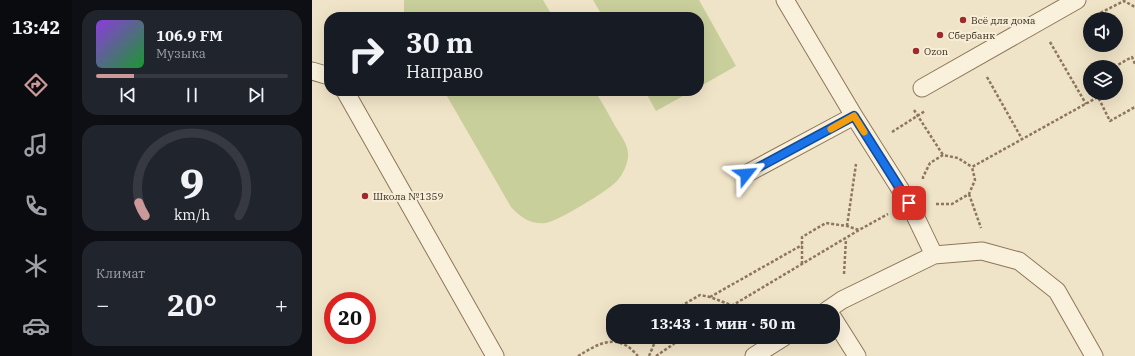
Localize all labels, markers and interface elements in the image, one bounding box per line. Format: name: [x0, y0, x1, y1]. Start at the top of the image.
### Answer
map controls: [1083, 12, 1123, 100]
button: sound: [1083, 12, 1123, 52]
place label: Всё для дома: [971, 14, 1036, 27]
marker: Всё для дома: [958, 15, 968, 25]
text: 13:42: [12, 16, 60, 39]
text: 30 m: [406, 24, 473, 61]
text: 106.9 FM: [156, 26, 223, 45]
icon: right: [340, 28, 392, 80]
place label: Сбербанк: [948, 29, 995, 42]
marker: Сбербанк: [935, 30, 945, 40]
text: Музыка: [156, 45, 206, 62]
place label: Ozon: [924, 45, 949, 58]
marker: Ozon: [911, 46, 921, 56]
text: Направо: [406, 60, 483, 83]
button: layers: [1083, 60, 1123, 100]
icon: directions: [22, 71, 50, 99]
icon: previous: [117, 84, 139, 106]
icon: pause: [181, 84, 203, 106]
icon: next: [245, 84, 267, 106]
icon: music: [22, 131, 50, 159]
position arrow: [725, 153, 767, 195]
text: 9: [180, 156, 204, 210]
pin: [892, 186, 926, 220]
place label: Школа №1359: [373, 190, 443, 203]
marker: Школа №1359: [360, 191, 370, 201]
icon: phone: [22, 192, 50, 220]
icon: arrive: [898, 192, 920, 214]
text: km/h: [174, 205, 210, 224]
icon: climate: [22, 252, 50, 280]
text: Климат: [96, 265, 145, 282]
text: 20°: [167, 285, 217, 324]
text: −: [96, 290, 109, 319]
text: +: [275, 290, 288, 319]
speed limit sign: 20: [324, 292, 376, 344]
icon: car: [22, 312, 50, 340]
text: 13:43 · 1 мин · 50 m: [650, 314, 796, 333]

